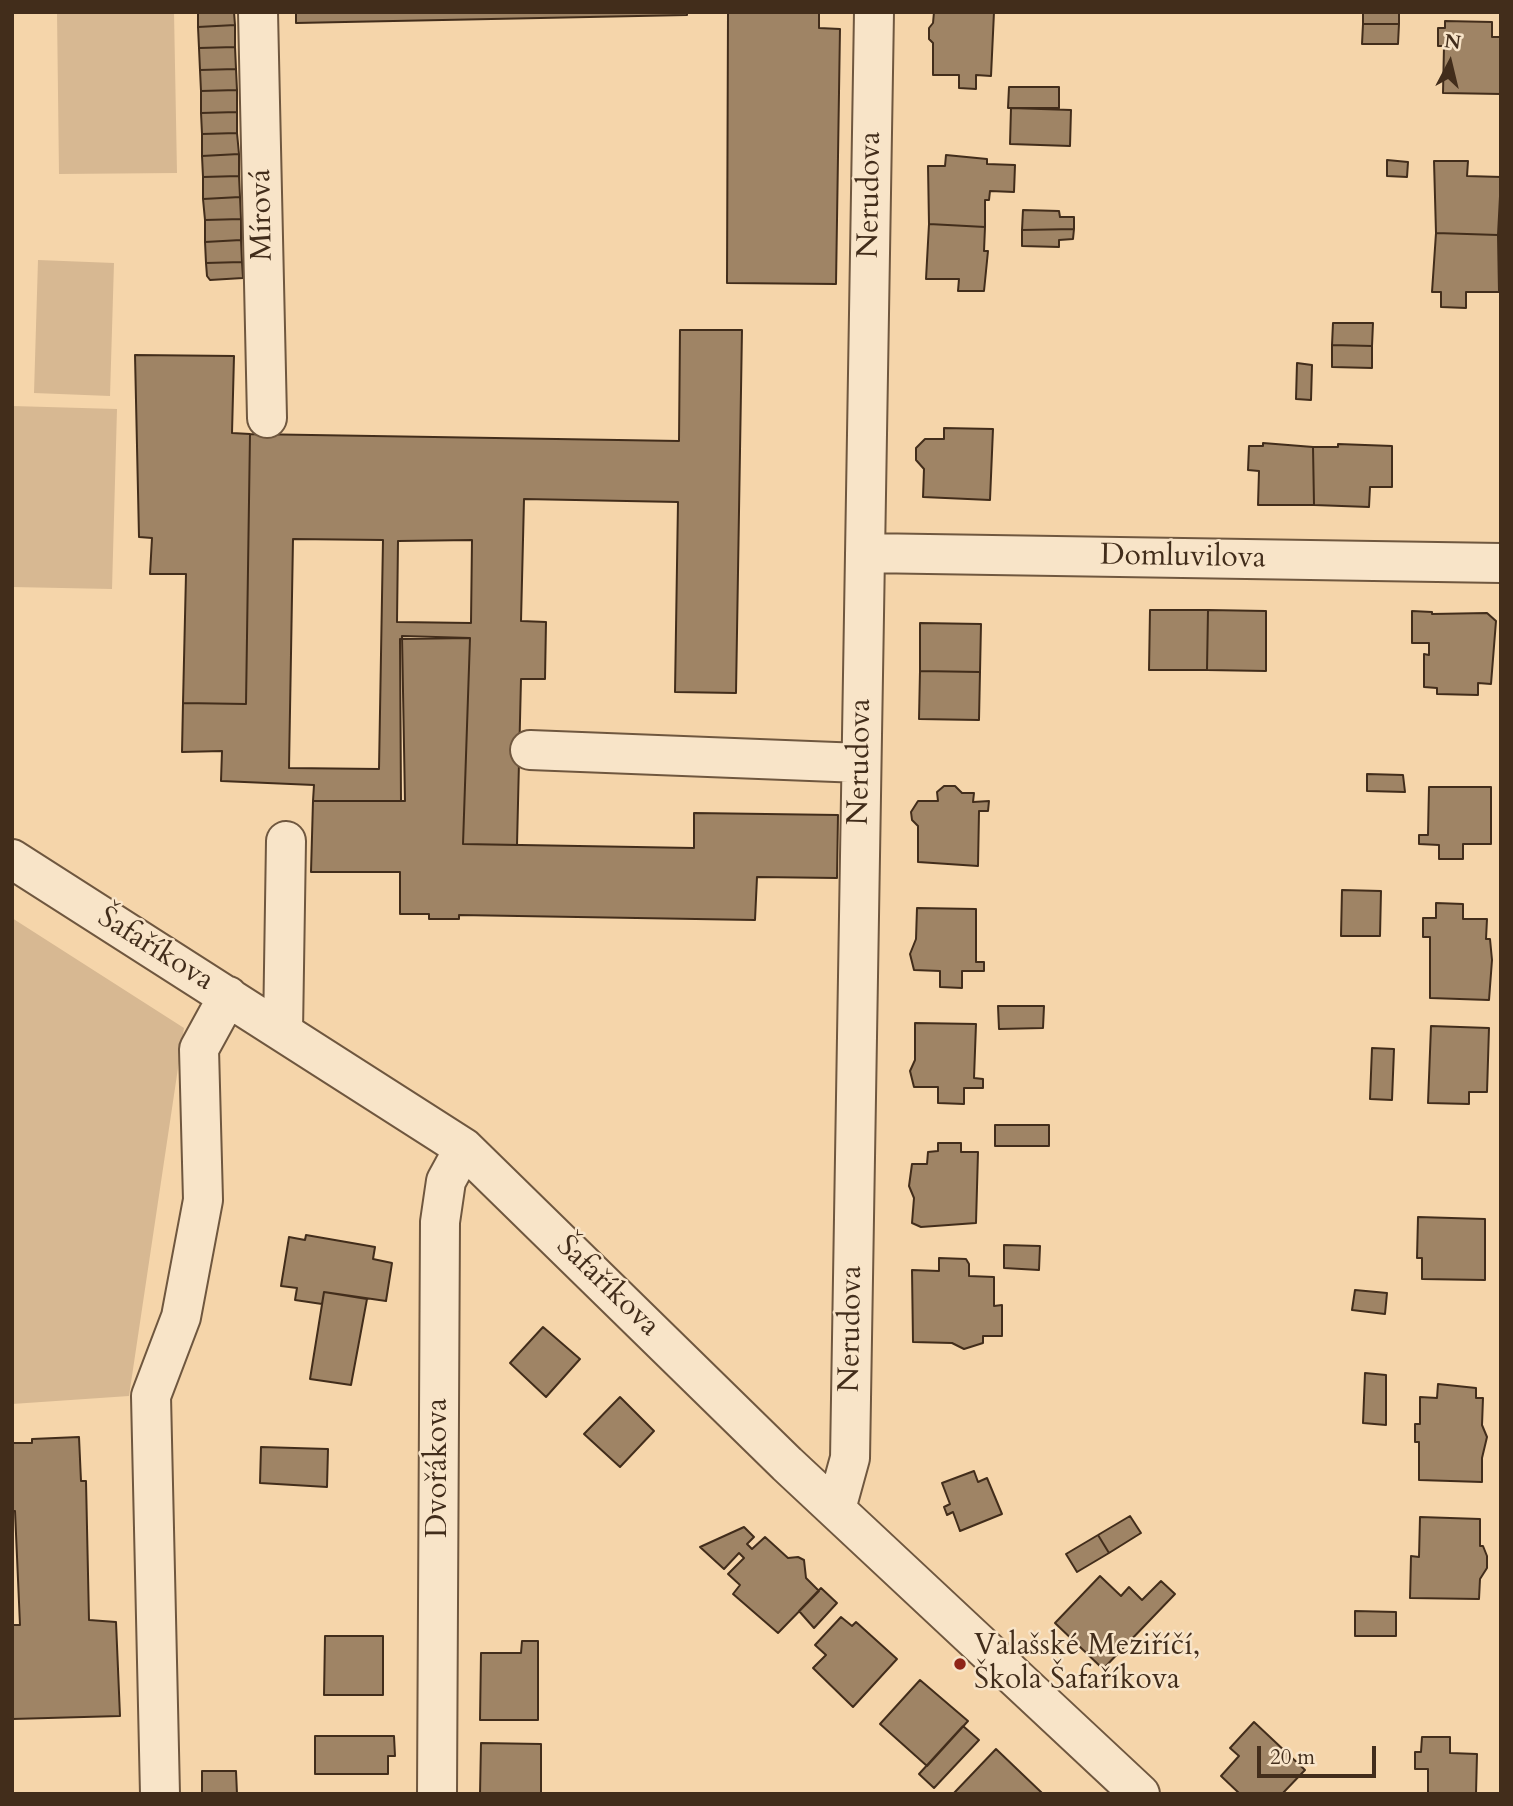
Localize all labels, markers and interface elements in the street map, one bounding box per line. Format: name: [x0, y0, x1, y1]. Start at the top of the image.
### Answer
north arrow: [1415, 28, 1485, 98]
text: N: [1443, 28, 1462, 56]
street label: Nerudova: [852, 131, 890, 259]
street label: Mírová: [244, 169, 282, 261]
street label: Domluvilova: [1100, 539, 1266, 577]
street label: Nerudova: [842, 698, 880, 826]
street label: Šafaříkova: [90, 900, 220, 1000]
street label: Šafaříkova: [548, 1229, 666, 1345]
street label: Nerudova: [833, 1265, 871, 1393]
street label: Dvořákova: [421, 1398, 457, 1538]
place label: Valašské Meziříčí, Škola Šafaříkova: [974, 1629, 1200, 1700]
marker: Valašské Meziříčí, Škola Šafaříkova: [952, 1656, 968, 1672]
scale bar: [1261, 1732, 1380, 1776]
text: 20 m: [1270, 1743, 1315, 1772]

